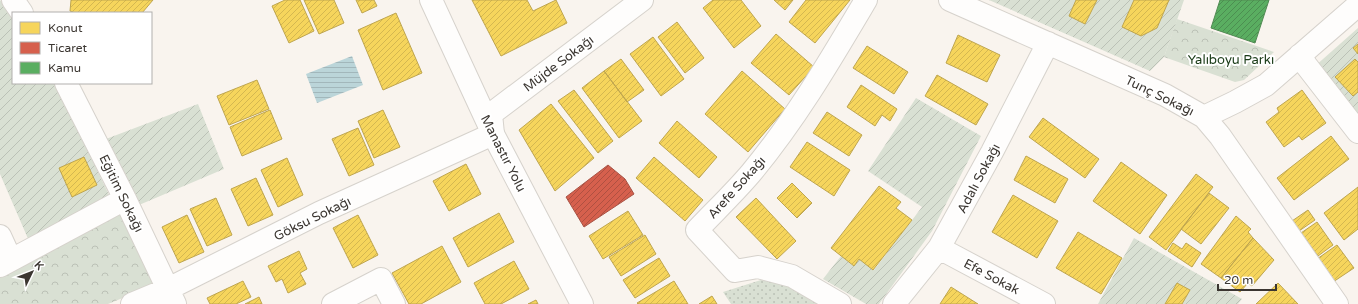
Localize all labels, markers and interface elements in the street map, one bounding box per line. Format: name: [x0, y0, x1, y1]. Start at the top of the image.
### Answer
legend: [12, 12, 152, 84]
text: Konut: [48, 21, 83, 35]
street label: Müjde Sokağı: [520, 32, 597, 96]
text: Ticaret: [48, 41, 88, 55]
park label: Yalıboyu Parkı: [1188, 52, 1274, 68]
text: Kamu: [48, 61, 81, 75]
street label: Tunç Sokağı: [1122, 72, 1197, 120]
street label: Manastır Yolu: [477, 112, 529, 195]
street label: Adalı Sokağı: [954, 141, 1004, 216]
street label: Eğitim Sokağı: [95, 152, 147, 235]
street label: Arefe Sokağı: [704, 153, 769, 222]
street label: Göksu Sokağı: [271, 193, 354, 244]
north arrow: [12, 252, 52, 292]
street label: Efe Sokak: [961, 256, 1022, 298]
text: K: [32, 258, 47, 273]
scale bar: [1218, 266, 1276, 292]
text: 20 m: [1224, 273, 1253, 287]

